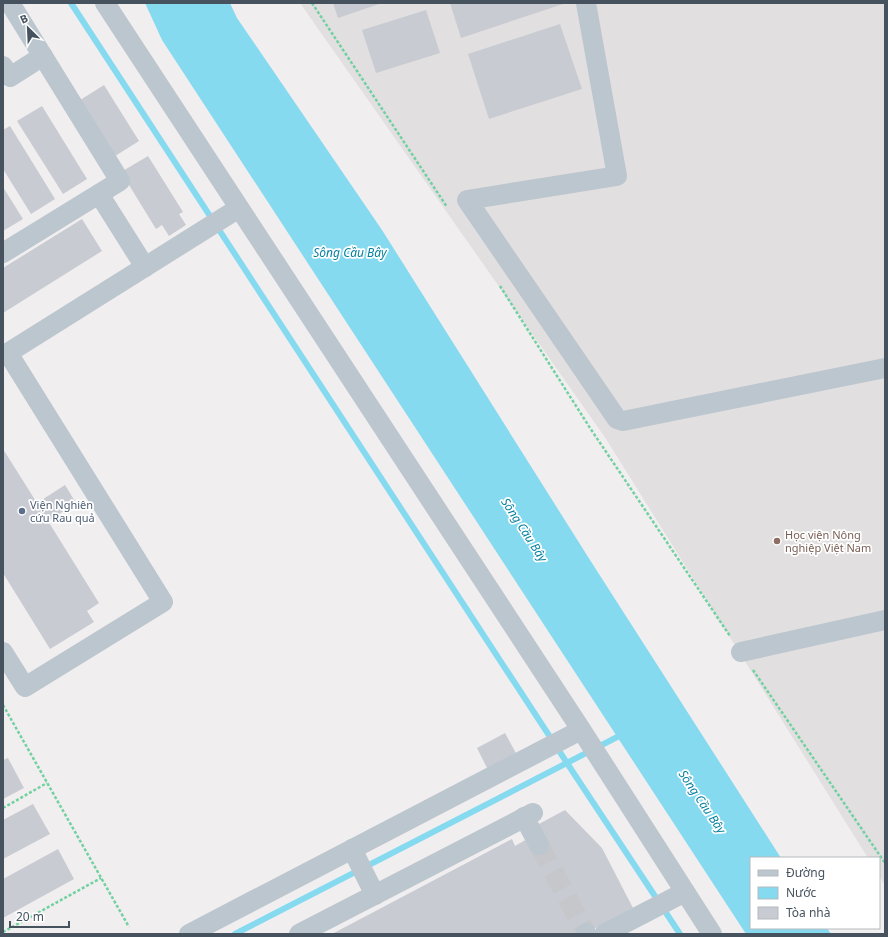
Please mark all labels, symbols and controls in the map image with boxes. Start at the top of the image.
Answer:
north arrow [8,8,48,48]
text: B [17,10,30,27]
water label: Sông Cầu Bây [313,244,388,261]
water label: Sông Cầu Bây [497,494,552,566]
place label: Viện Nghiên cứu Rau quả [30,497,95,525]
marker: Viện Nghiên cứu Rau quả [17,506,27,516]
place label: Học viện Nông nghiệp Việt Nam [785,527,871,555]
marker: Học viện Nông nghiệp Việt Nam [772,536,782,546]
water label: Sông Cầu Bây [675,767,731,838]
legend [750,857,880,929]
text: Đường [786,864,825,881]
text: Nước [786,884,817,901]
scale bar [10,903,69,929]
text: Tòa nhà [786,904,831,921]
text: 20 m [16,908,44,925]

